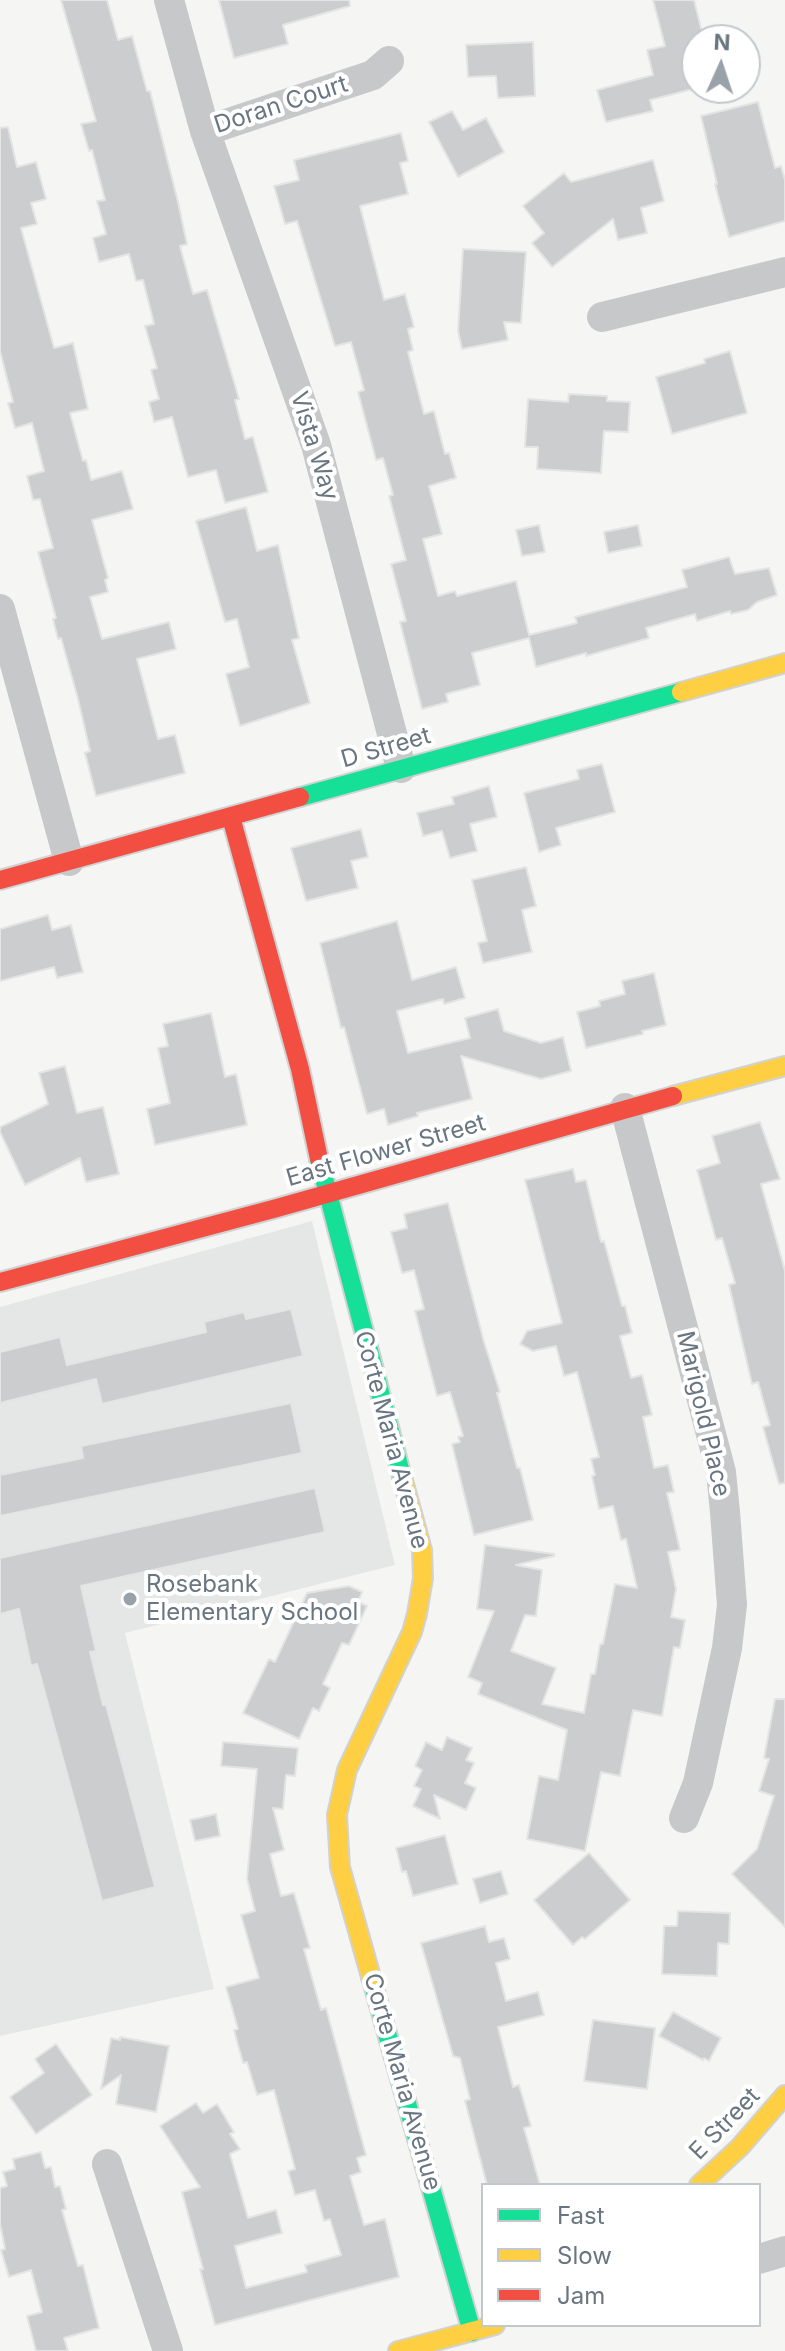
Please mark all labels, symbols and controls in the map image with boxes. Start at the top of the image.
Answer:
north arrow [681,24,761,104]
text: N [713,29,731,55]
street label: Doran Court [211,70,351,140]
street label: Vista Way [284,388,344,504]
street label: D Street [338,722,434,774]
street label: East Flower Street [283,1109,489,1193]
street label: Corte Maria Avenue [348,1328,434,1552]
street label: Marigold Place [670,1328,736,1500]
place label: Rosebank Elementary School [146,1571,358,1627]
marker: Rosebank Elementary School [121,1590,139,1608]
street label: Corte Maria Avenue [357,1970,447,2194]
street label: E Street [684,2082,766,2166]
legend [481,2183,761,2327]
text: Fast [557,2201,605,2230]
text: Slow [557,2241,612,2270]
text: Jam [557,2281,605,2310]

